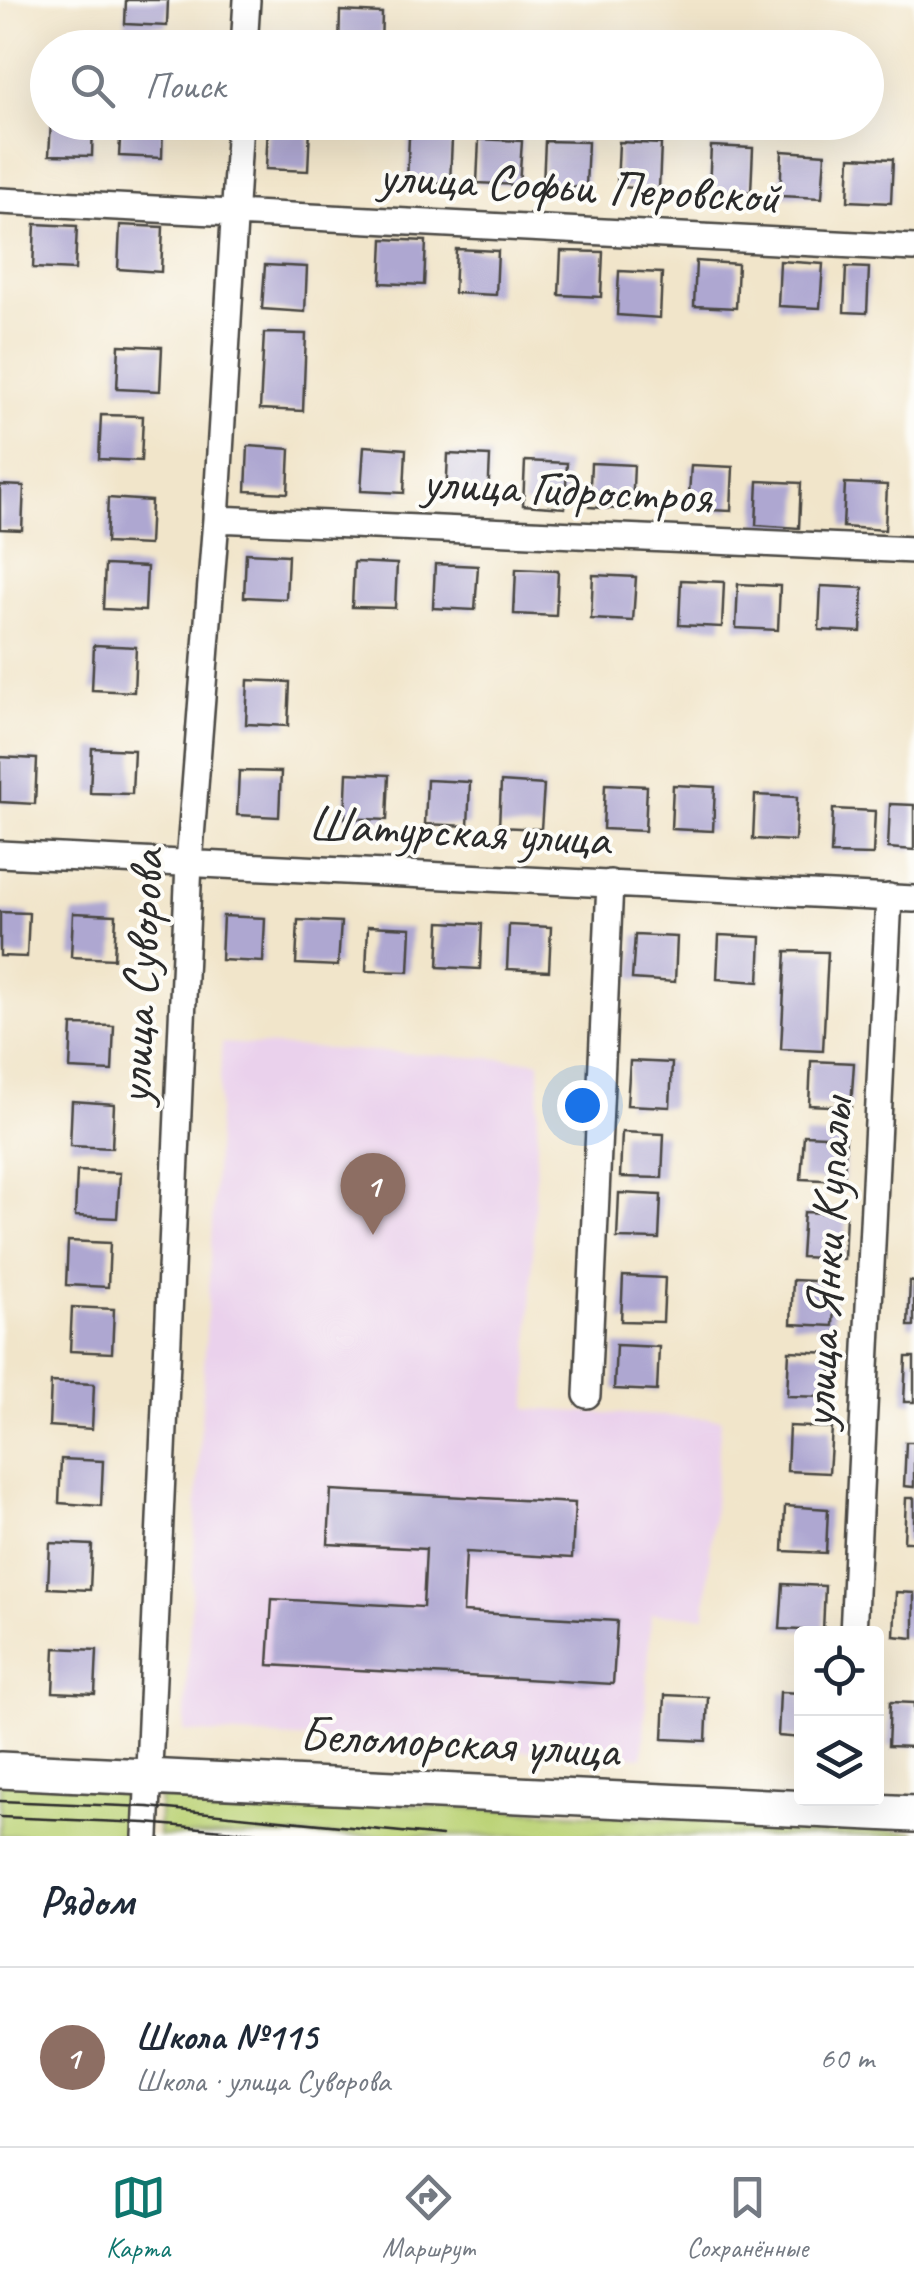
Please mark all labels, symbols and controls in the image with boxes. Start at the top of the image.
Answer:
search box [30,30,884,140]
icon: search [65,58,120,113]
text: Поиск [145,62,225,109]
street label: улица Софьи Перовской [374,144,784,228]
street label: улица Гидростроя [418,450,715,528]
street label: Шатурская улица [307,792,614,871]
street label: улица Суворова [102,845,178,1109]
your location [557,1080,608,1131]
street label: улица Янки Купалы [786,1092,866,1433]
pin: 1 [340,1152,406,1235]
map controls [794,1626,884,1806]
button: locate [794,1626,884,1716]
street label: Беломорская улица [298,1702,623,1782]
button: layers [794,1716,884,1806]
text: Рядом [40,1875,134,1928]
text: Школа №115 [135,2013,317,2060]
text: 1 [65,2037,80,2078]
text: 60 m [820,2037,874,2078]
text: Школа · улица Суворова [135,2060,390,2101]
tab: Карта [106,2170,170,2265]
tab: Маршрут [382,2170,474,2265]
tab: Сохранённые [686,2170,808,2265]

